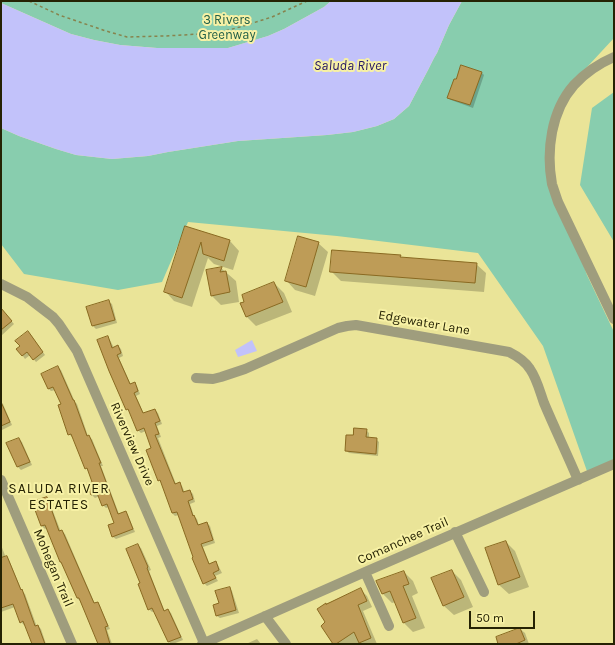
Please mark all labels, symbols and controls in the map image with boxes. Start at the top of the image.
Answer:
park label: 3 Rivers Greenway [199,12,255,43]
water label: Saluda River [314,58,386,74]
street label: Edgewater Lane [377,307,471,339]
street label: Riverview Drive [107,400,157,488]
district label: SALUDA RIVER ESTATES [8,481,110,514]
street label: Comanchee Trail [355,514,451,568]
street label: Mohegan Trail [30,527,76,609]
scale bar [471,603,537,629]
text: 50 m [476,611,504,625]

